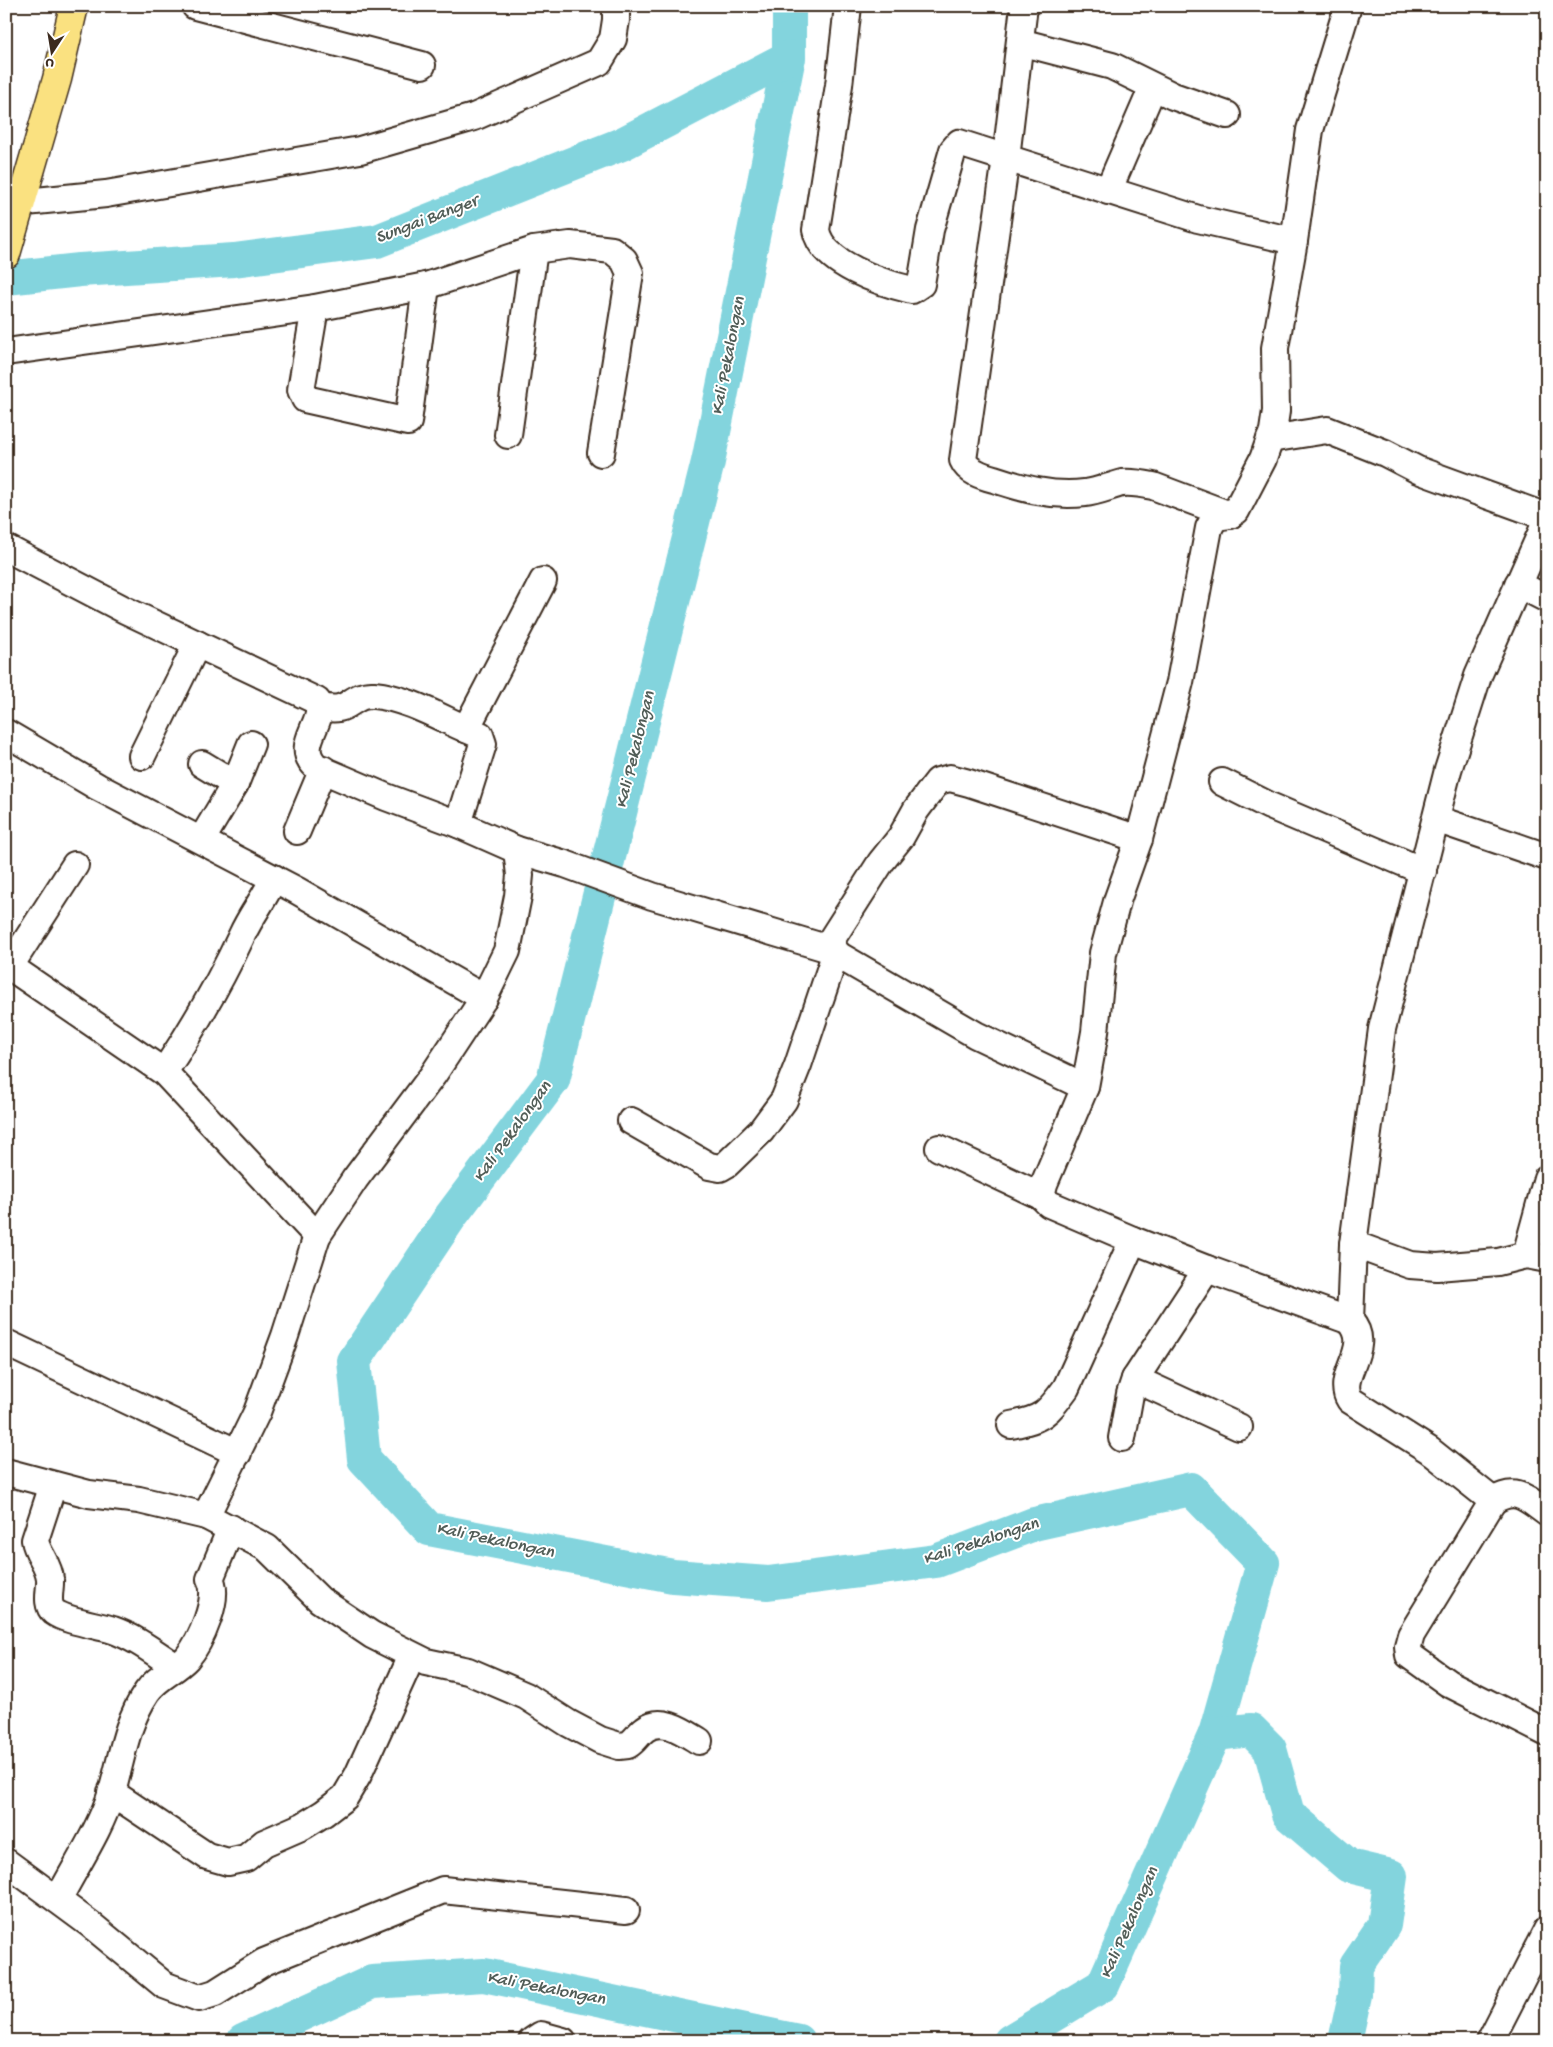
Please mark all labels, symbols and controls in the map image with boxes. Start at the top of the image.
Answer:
north arrow [28,28,78,78]
text: U [44,53,56,71]
water label: Sungai Banger [373,190,484,249]
water label: Kali Pekalongan [707,295,751,417]
water label: Kali Pekalongan [611,689,661,811]
water label: Kali Pekalongan [469,1077,557,1187]
water label: Kali Pekalongan [921,1513,1042,1571]
water label: Kali Pekalongan [434,1518,556,1564]
water label: Kali Pekalongan [1096,1864,1164,1982]
water label: Kali Pekalongan [485,1967,607,2011]

